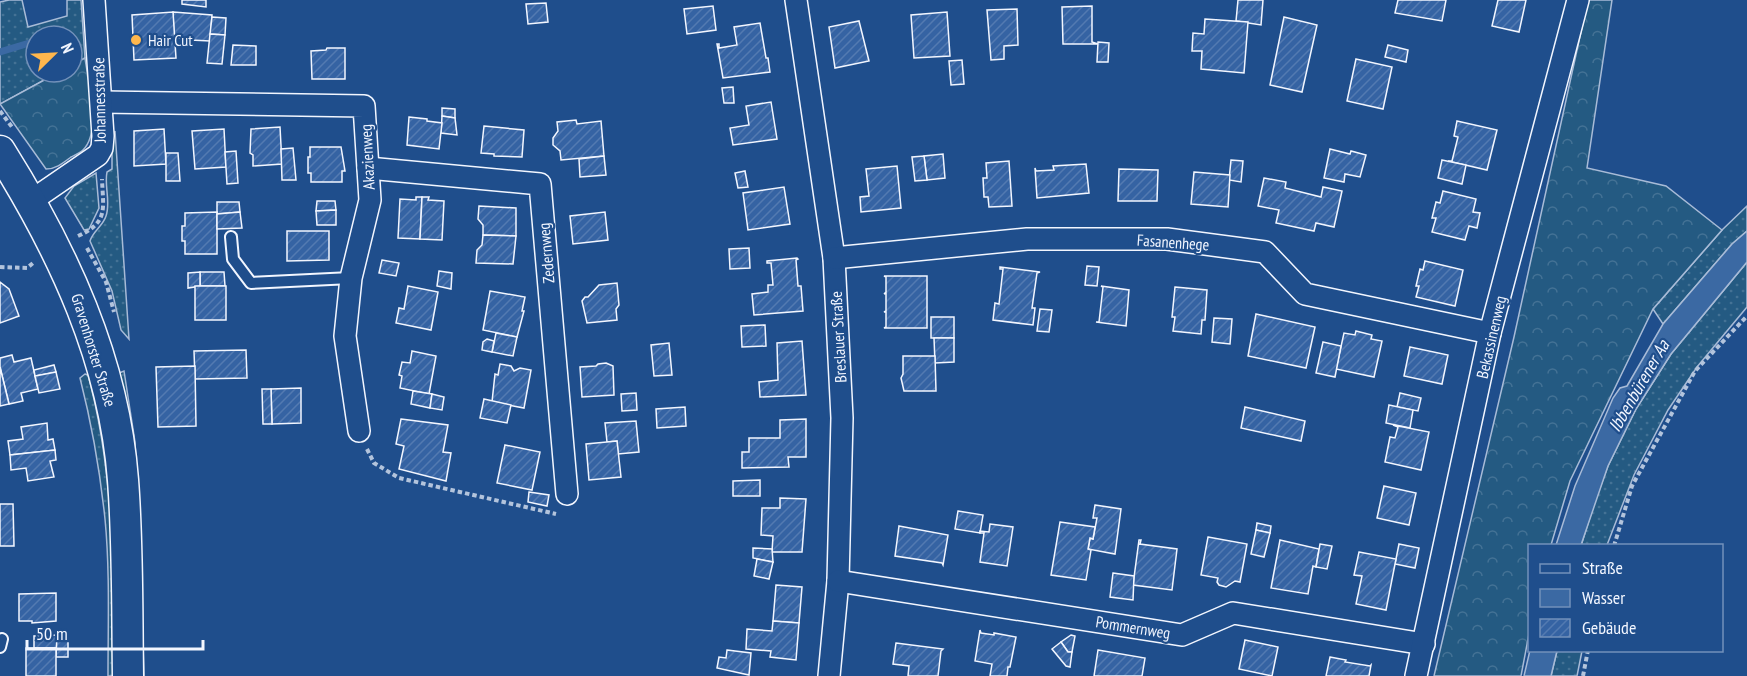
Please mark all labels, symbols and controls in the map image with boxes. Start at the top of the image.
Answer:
north arrow [24,24,84,84]
place label: Hair Cut [148,30,193,50]
marker: Hair Cut [129,33,143,47]
text: N [57,40,79,56]
street label: Johannesstraße [88,57,110,144]
street label: Akazienweg [355,124,379,190]
street label: Zedernweg [533,222,559,284]
street label: Fasanenhege [1136,229,1210,255]
street label: Gravenhorster Straße [67,291,121,409]
street label: Breslauer Straße [826,291,850,383]
street label: Bekassinenweg [1472,294,1510,380]
water label: Ibbenbürener Aa [1603,335,1675,436]
legend [1528,544,1723,652]
text: Straße [1582,556,1623,579]
text: Wasser [1582,586,1625,609]
street label: Pommernweg [1094,611,1172,643]
scale bar [27,613,202,651]
text: Gebäude [1582,616,1636,639]
text: 50 m [36,622,68,645]

